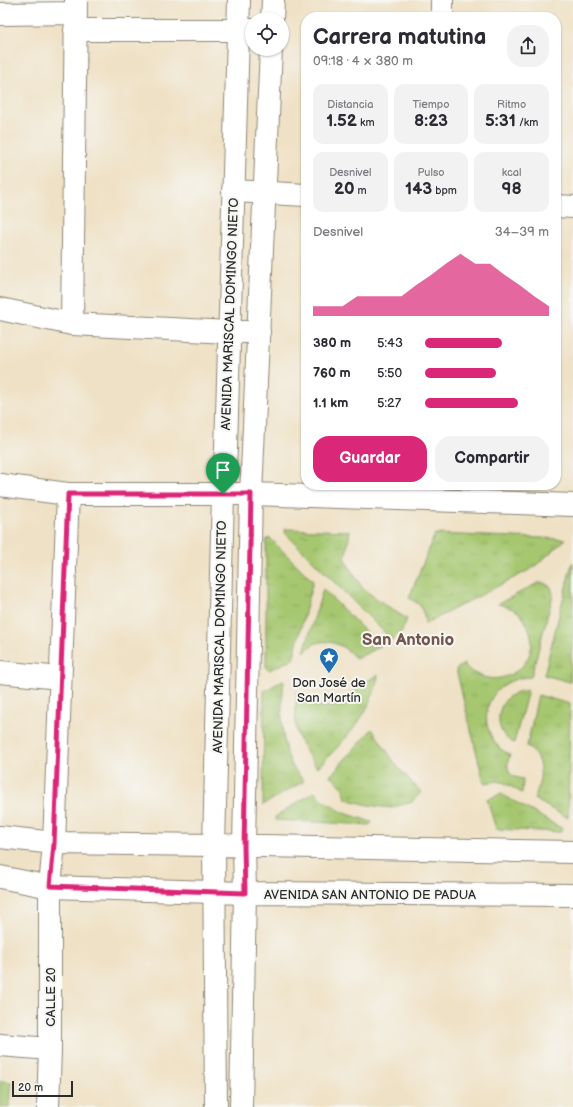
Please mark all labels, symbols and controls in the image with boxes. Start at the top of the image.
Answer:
map controls [245,12,289,56]
button: locate [245,12,289,56]
text: Carrera matutina [313,24,486,51]
button: share [507,25,549,67]
text: 09:18 · 4 × 380 m [313,53,413,69]
text: Distancia [327,98,373,111]
text: Tiempo [412,98,450,111]
text: Ritmo [497,98,526,111]
text: 1.52 [326,111,357,131]
text: 8:23 [414,111,448,131]
text: 5:31 [485,111,516,131]
text: km [357,116,375,129]
text: /km [516,116,538,129]
text: Desnivel [329,166,372,179]
text: Pulso [417,166,445,179]
text: kcal [502,166,522,179]
text: 20 [334,179,355,199]
text: 143 [405,179,432,199]
text: 98 [502,179,522,199]
text: m [355,184,367,197]
text: bpm [432,184,457,197]
street label: AVENIDA MARISCAL DOMINGO NIETO [218,197,242,431]
text: Desnivel [313,224,363,240]
text: 34–39 m [495,224,549,240]
text: 380 m [313,335,351,351]
text: 5:43 [377,335,403,351]
text: 760 m [313,365,351,381]
text: 5:50 [377,365,402,381]
text: 1.1 km [313,395,348,411]
text: 5:27 [377,395,401,411]
button: Guardar [313,436,427,482]
button: Compartir [435,436,549,482]
pin [206,453,240,494]
icon: arrive [212,459,234,481]
street label: AVENIDA MARISCAL DOMINGO NIETO [210,520,230,754]
district label: San Antonio [362,630,454,650]
place icon: Don José de San Martín [318,646,340,674]
place label: Don José de San Martín [292,675,366,706]
street label: AVENIDA SAN ANTONIO DE PADUA [264,887,476,903]
street label: CALLE 20 [43,967,59,1027]
scale bar [12,1079,73,1098]
text: 20 m [18,1081,43,1094]

